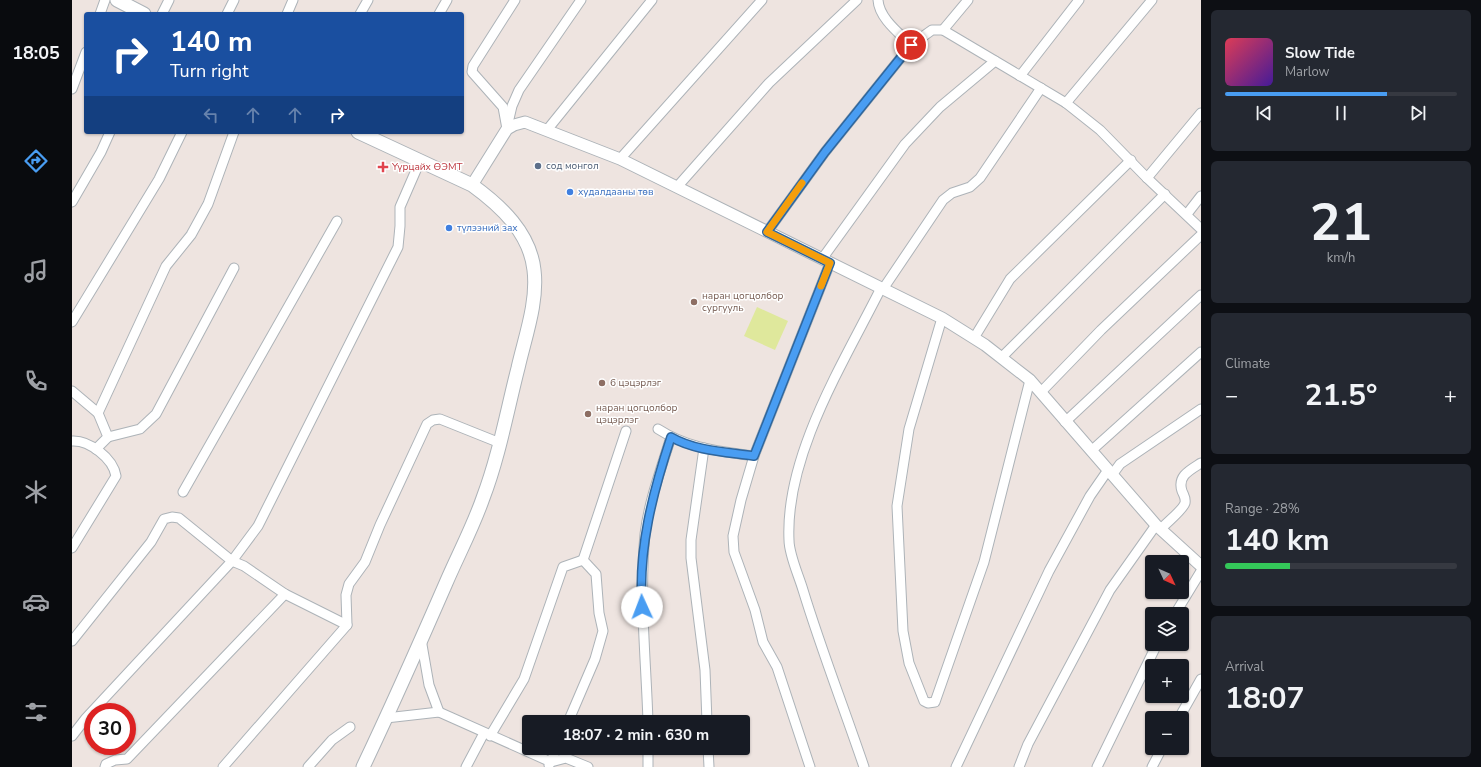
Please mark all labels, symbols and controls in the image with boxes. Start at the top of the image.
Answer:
text: 140 m [170,23,253,61]
icon: right [104,28,156,80]
pin [894,28,928,62]
icon: arrive [900,34,922,56]
text: 18:05 [12,41,60,65]
text: Slow Tide [1285,43,1355,63]
text: Turn right [170,59,249,83]
text: Marlow [1285,63,1330,81]
icon: previous [1253,102,1275,124]
icon: pause [1330,102,1352,124]
icon: next [1407,102,1429,124]
icon: left [200,104,222,126]
icon: ahead [242,104,264,126]
icon: ahead [284,104,306,126]
icon: right [326,104,348,126]
icon: directions [22,147,50,175]
place label: сод монгол [546,159,599,173]
place label: Үүрцайх ӨЭМТ [391,160,463,174]
marker: Үүрцайх ӨЭМТ [377,161,389,173]
marker: сод монгол [533,161,543,171]
place label: худалдааны төв [578,185,654,199]
marker: худалдааны төв [565,187,575,197]
text: 21 [1310,187,1372,258]
place label: түлээний зах [457,221,518,235]
marker: түлээний зах [444,223,454,233]
text: km/h [1327,249,1355,267]
icon: music [22,257,50,285]
place label: наран цогцолбор сургууль [702,289,784,315]
marker: наран цогцолбор сургууль [689,297,699,307]
text: Climate [1225,355,1270,373]
icon: phone [22,367,50,395]
text: 21.5° [1305,375,1377,416]
place label: 6 цэцэрлэг [610,376,662,390]
marker: 6 цэцэрлэг [597,378,607,388]
text: − [1225,381,1238,411]
text: + [1444,381,1457,411]
place label: наран цогцолбор цэцэрлэг [596,401,678,427]
marker: наран цогцолбор цэцэрлэг [583,409,593,419]
icon: climate [22,478,50,506]
text: Range · 28% [1225,500,1300,518]
text: 140 km [1225,520,1330,561]
north arrow [1145,555,1189,599]
map controls [1145,555,1189,755]
position arrow [621,586,663,628]
icon: car [22,588,50,616]
button: layers [1145,607,1189,651]
text: Arrival [1225,658,1264,676]
button: + [1145,659,1189,703]
text: 18:07 [1225,678,1304,719]
icon: filters [22,698,50,726]
speed limit sign: 30 [84,703,136,755]
button: − [1145,711,1189,755]
text: 18:07 · 2 min · 630 m [563,725,709,745]

